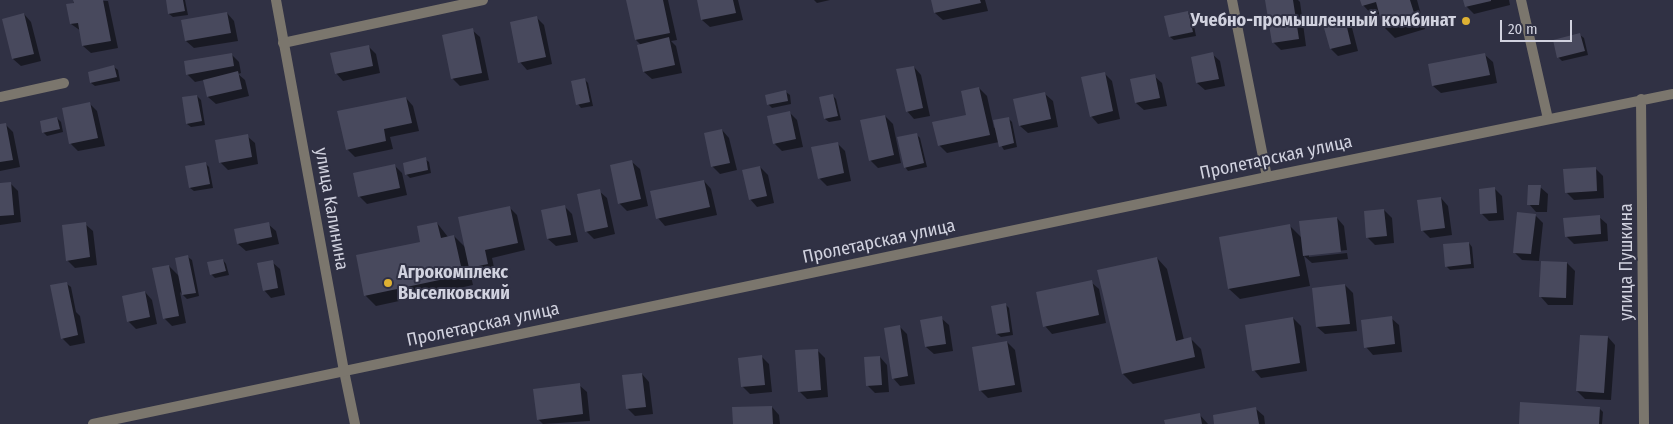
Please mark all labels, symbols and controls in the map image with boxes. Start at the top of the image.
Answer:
place label: Учебно-промышленный комбинат [1191,10,1456,32]
scale bar [1503,10,1576,42]
marker: Учебно-промышленный комбинат [1460,15,1472,27]
text: 20 m [1508,20,1538,38]
street label: Пролетарская улица [1198,131,1354,185]
street label: улица Калинина [310,146,352,272]
street label: улица Пушкина [1616,203,1638,321]
street label: Пролетарская улица [801,215,957,269]
place label: Агрокомплекс Выселковский [398,262,510,304]
marker: Агрокомплекс Выселковский [382,277,394,289]
street label: Пролетарская улица [405,298,561,352]

